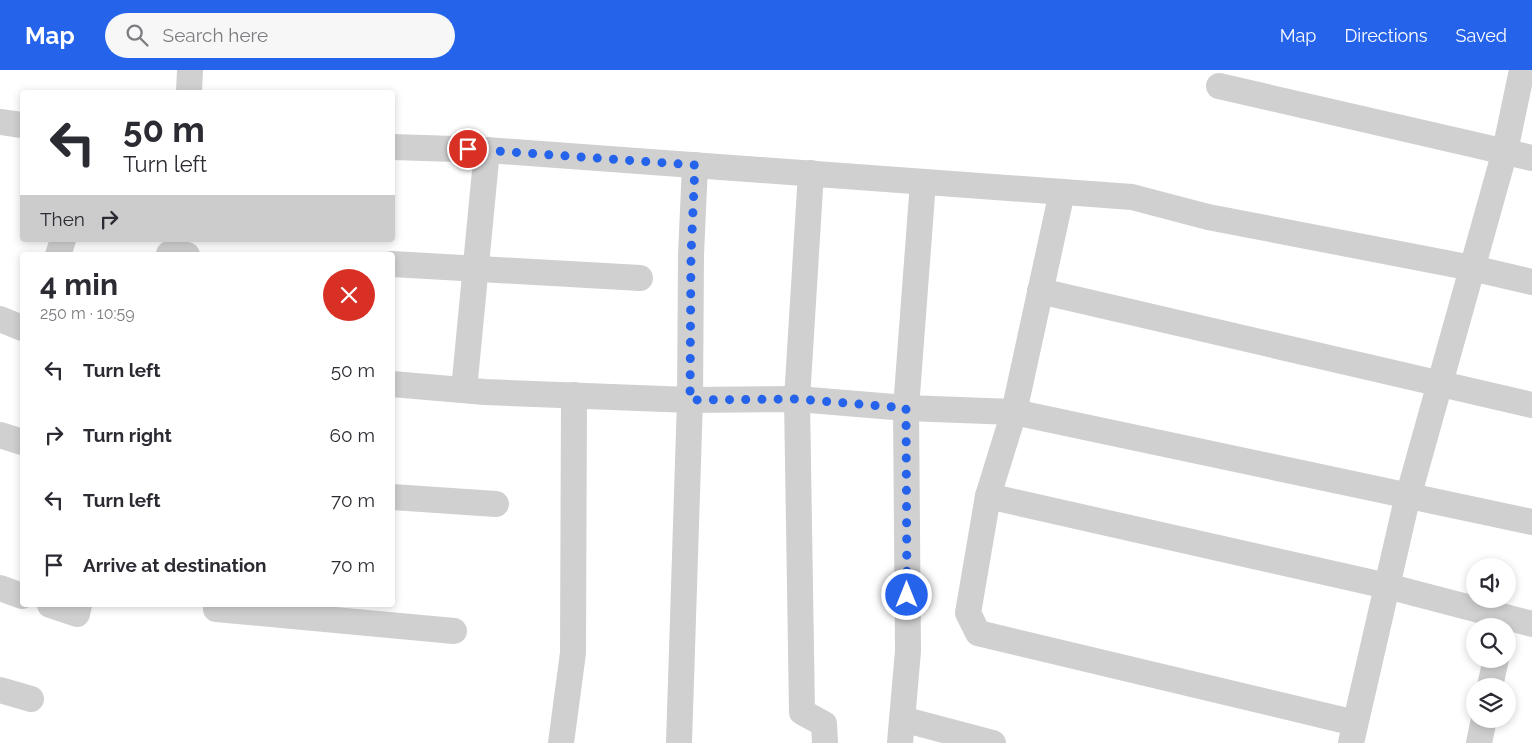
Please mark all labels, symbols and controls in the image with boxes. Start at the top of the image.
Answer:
search box [105,13,455,58]
text: Map [25,21,75,50]
icon: search [123,21,151,49]
text: Search here [163,24,268,46]
text: Map [1280,25,1316,46]
text: Directions [1344,25,1428,46]
text: Saved [1456,25,1507,46]
text: 50 m [123,109,205,150]
icon: left [40,110,105,175]
pin [447,128,489,170]
icon: arrive [454,135,482,163]
text: Turn left [123,151,207,177]
icon: right [95,205,123,233]
text: Then [40,208,85,230]
text: 4 min [40,267,118,302]
button: close [323,269,375,321]
text: 250 m · 10:59 [40,304,135,323]
icon: left [40,356,68,384]
text: Turn left [83,359,160,381]
text: 50 m [331,359,375,381]
icon: right [40,421,68,449]
text: Turn right [83,424,172,446]
text: 60 m [330,424,375,446]
icon: left [40,486,68,514]
text: Turn left [83,489,160,511]
text: 70 m [331,489,375,511]
icon: arrive [40,551,68,579]
text: Arrive at destination [83,554,267,576]
text: 70 m [331,554,375,576]
map controls [1466,558,1516,728]
button: sound [1466,558,1516,608]
position arrow [880,568,932,620]
button: search [1466,618,1516,668]
button: layers [1466,678,1516,728]

